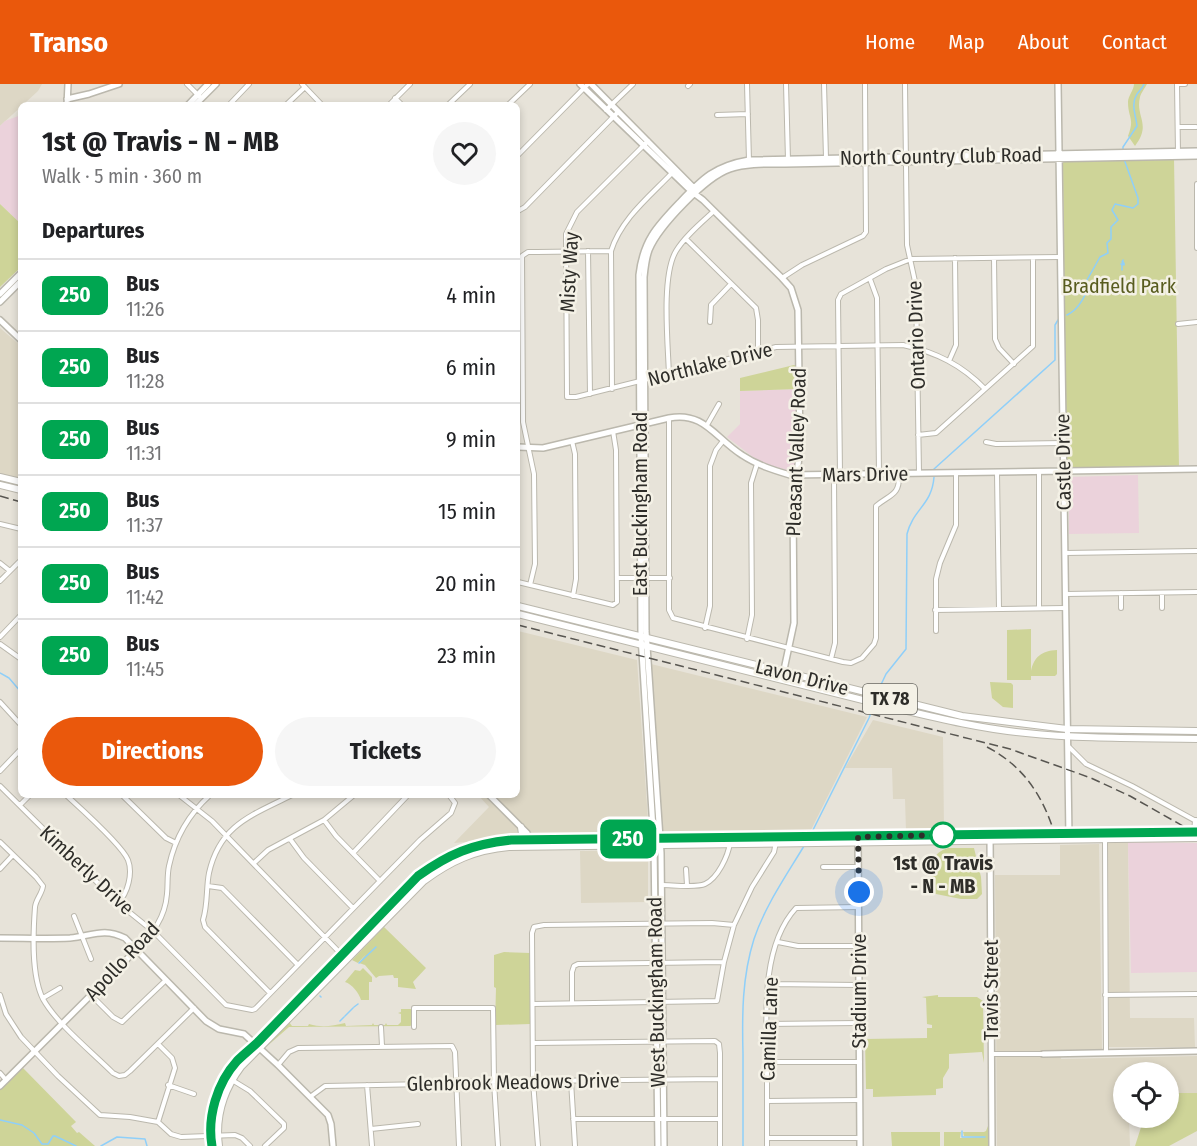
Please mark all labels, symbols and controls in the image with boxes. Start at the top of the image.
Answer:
text: Transo [30,26,108,59]
text: Home [865,29,915,55]
text: Map [948,29,985,55]
text: About [1018,29,1069,55]
text: Contact [1102,29,1167,55]
button: heart [433,122,496,185]
text: 1st @ Travis - N - MB [42,125,279,158]
street label: North Country Club Road [840,142,1042,170]
text: Walk · 5 min · 360 m [42,164,202,188]
text: Departures [42,217,144,244]
street label: Misty Way [555,231,583,313]
text: Bus [126,270,159,297]
park label: Bradfield Park [1062,274,1177,298]
street label: Ontario Drive [902,280,930,390]
text: 250 [59,282,91,308]
text: 4 min [446,282,496,309]
text: 11:26 [126,297,164,321]
street label: Northlake Drive [645,337,775,391]
text: Bus [126,342,159,369]
text: 250 [59,354,91,380]
text: 6 min [446,354,496,381]
street label: Pleasant Valley Road [781,367,811,537]
text: 11:28 [126,369,164,393]
street label: East Buckingham Road [628,412,652,596]
street label: Castle Drive [1050,413,1076,511]
text: Bus [126,414,159,441]
text: 250 [59,426,91,452]
text: 9 min [446,426,496,453]
text: 11:31 [126,441,162,465]
street label: Mars Drive [822,461,908,487]
text: Bus [126,486,159,513]
text: 250 [59,498,91,524]
text: 15 min [438,498,496,525]
text: 11:37 [126,513,163,537]
text: Bus [126,558,159,585]
text: 250 [59,570,91,596]
text: 20 min [436,570,496,597]
text: 11:42 [126,585,164,609]
text: Bus [126,630,159,657]
text: 250 [59,642,91,668]
text: 23 min [437,642,496,669]
street label: Lavon Drive [753,654,851,700]
text: 11:45 [126,657,164,681]
road number: TX 78 [863,684,917,714]
button: Directions [42,717,263,786]
button: Tickets [275,717,496,786]
street label: Kimberly Drive [35,820,139,920]
line badge: 250 [594,820,662,858]
marker: 1st @ Travis - N - MB [930,822,956,848]
text: 250 [612,826,644,852]
place label: 1st @ Travis - N - MB [893,851,993,898]
your location [844,877,874,907]
street label: West Buckingham Road [642,897,670,1087]
street label: Apollo Road [80,917,164,1005]
street label: Stadium Drive [847,934,871,1048]
street label: Travis Street [979,939,1003,1040]
street label: Camilla Lane [755,977,783,1081]
map controls [1113,1062,1179,1128]
button: locate [1113,1062,1179,1128]
street label: Glenbrook Meadows Drive [406,1068,620,1096]

